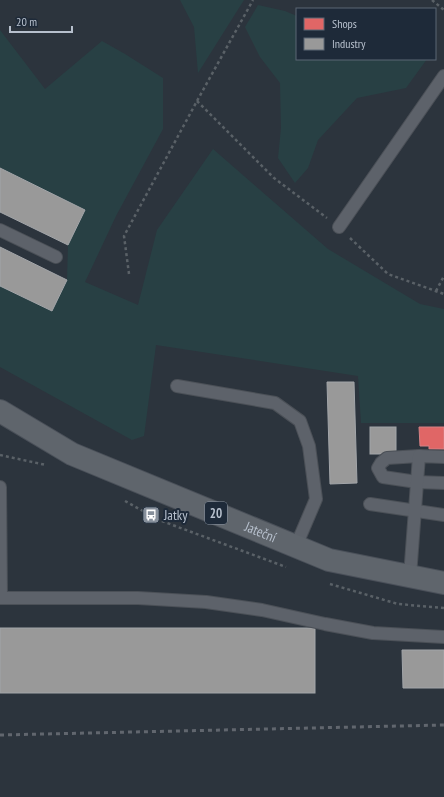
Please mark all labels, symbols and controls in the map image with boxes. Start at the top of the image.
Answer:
scale bar [10,8,72,34]
legend [296,8,436,60]
text: 20 m [16,14,37,29]
text: Shops [332,16,357,31]
text: Industry [332,36,366,51]
road number: 20 [205,502,227,524]
bus stop icon: Jatky [141,505,161,525]
place label: Jatky [163,506,188,524]
street label: Jateční [241,517,279,546]

